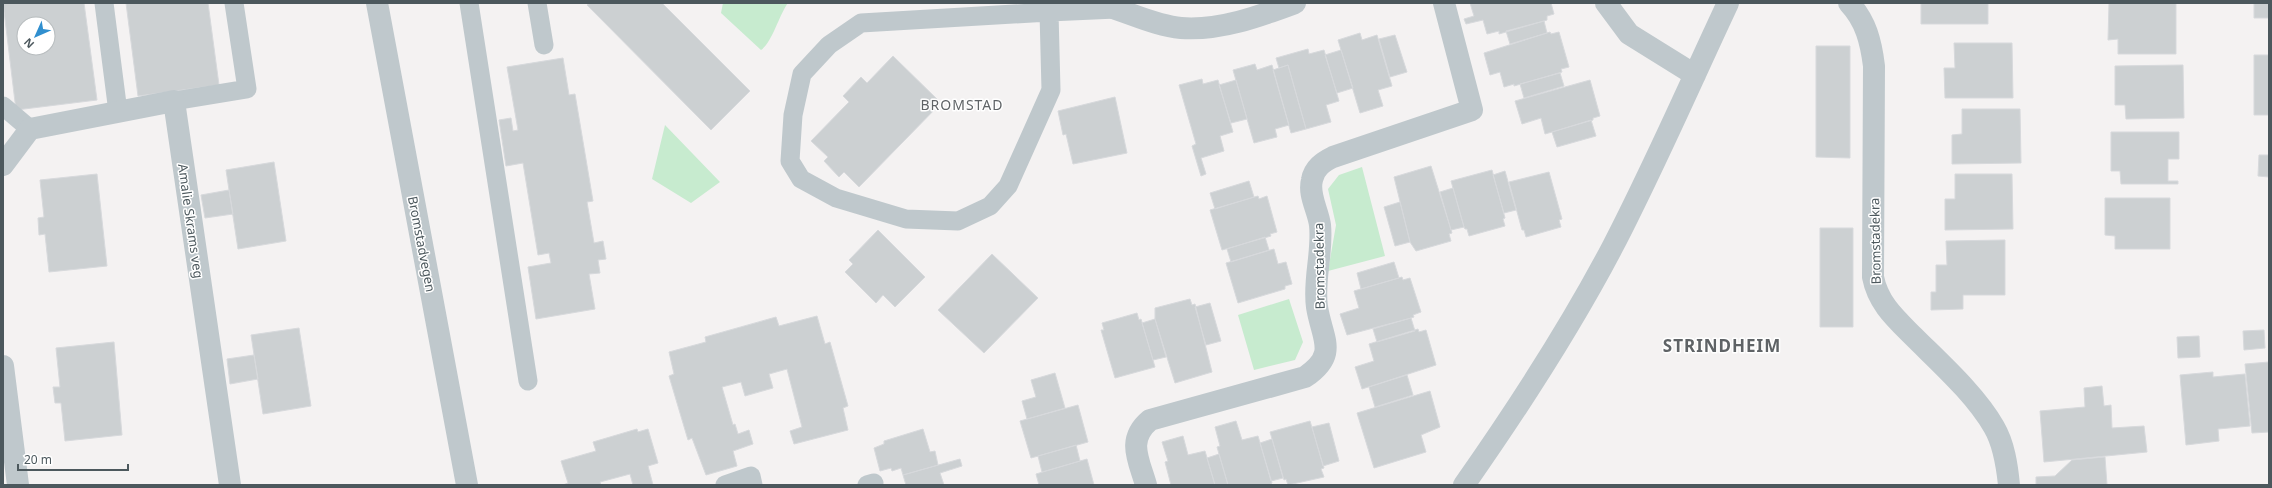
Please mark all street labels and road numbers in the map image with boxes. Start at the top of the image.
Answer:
street label: Amalie Skrams veg [174,163,208,279]
street label: Bromstadvegen [404,195,440,293]
street label: Bromstadekra [1865,198,1885,284]
street label: Bromstadekra [1309,223,1329,309]

